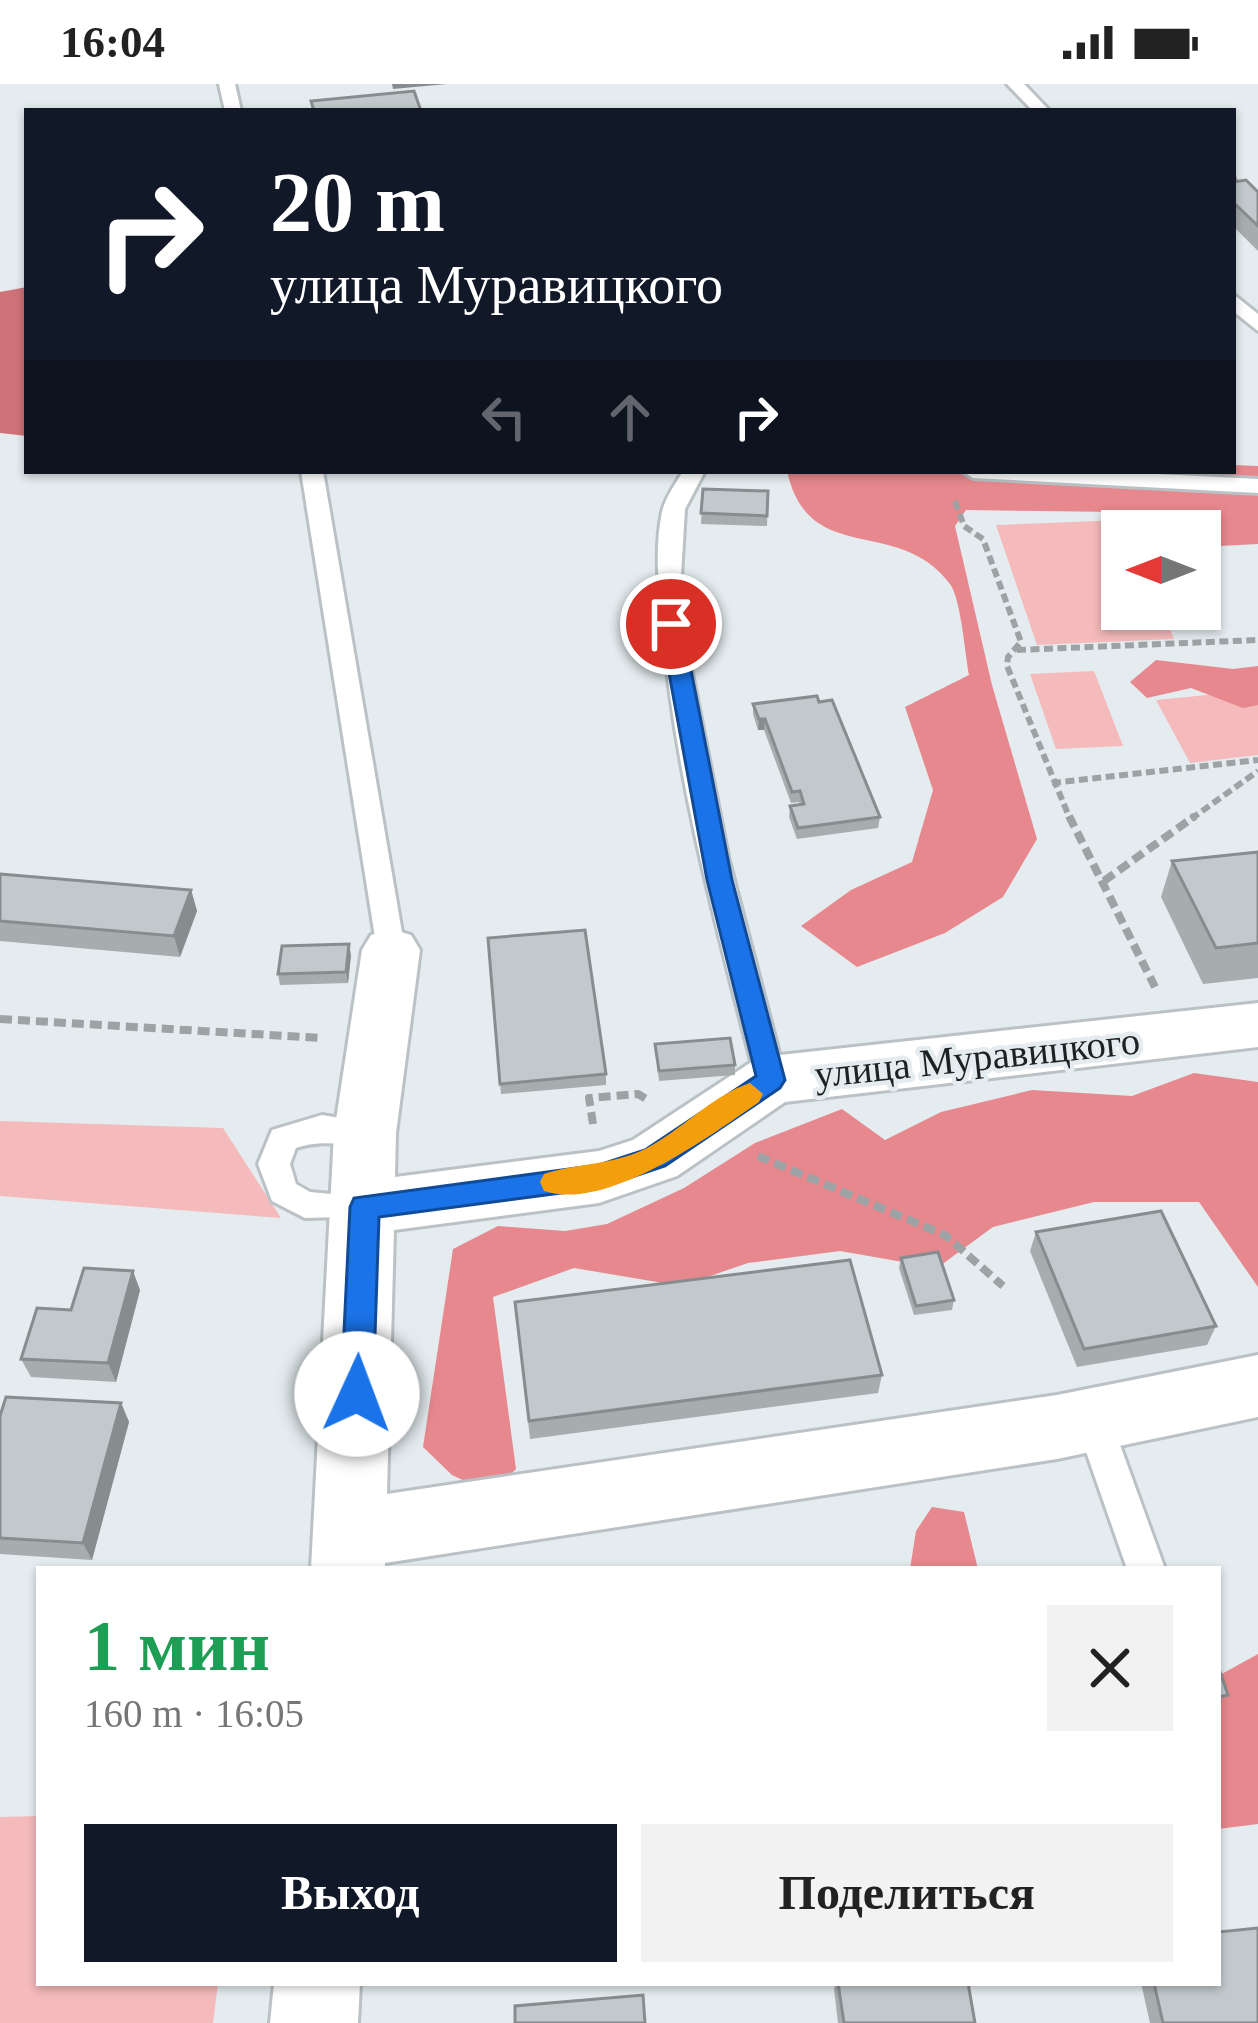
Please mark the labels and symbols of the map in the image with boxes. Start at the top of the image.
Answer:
north arrow [1101,510,1221,630]
pin [620,573,722,675]
street label: улица Муравицкого [812,1019,1142,1096]
position arrow [294,1331,420,1457]

